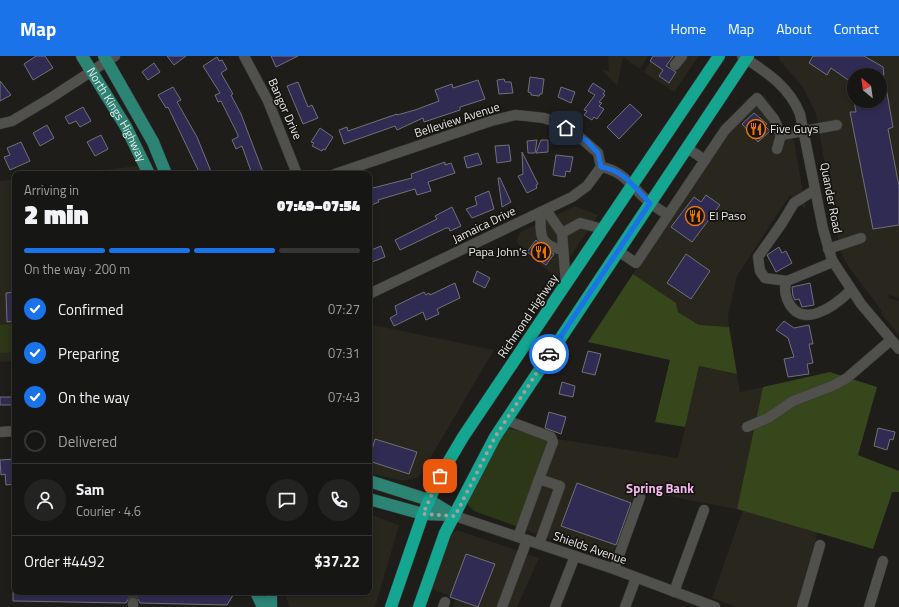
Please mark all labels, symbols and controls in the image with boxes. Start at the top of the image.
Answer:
text: Map [20,14,56,43]
text: Home [671,18,706,39]
text: Map [728,18,754,39]
text: About [776,18,812,39]
text: Contact [834,18,879,39]
street label: North Kings Highway [82,63,152,165]
north arrow [847,68,887,108]
map controls [847,68,887,108]
street label: Bangor Drive [263,75,307,143]
street label: Belleview Avenue [412,97,502,142]
pin [549,111,583,145]
icon: home [555,117,577,139]
restaurant icon: Five Guys [745,118,767,140]
place label: Five Guys [770,119,819,138]
street label: Quander Road [815,161,848,235]
text: Arriving in [24,180,79,200]
text: 07:49–07:54 [277,194,360,217]
text: 2 min [24,195,89,234]
street label: Jamaica Drive [449,201,519,248]
restaurant icon: El Paso [684,205,706,227]
place label: El Paso [709,206,746,225]
restaurant icon: Papa John's [530,241,552,263]
place label: Papa John's [468,242,527,261]
text: On the way · 200 m [24,259,130,279]
street label: Richmond Highway [492,270,563,361]
icon: check [24,298,46,320]
text: Confirmed [58,298,123,321]
text: 07:27 [328,299,360,319]
courier [529,334,569,374]
icon: check [24,342,46,364]
text: Preparing [58,342,119,365]
text: 07:31 [328,343,360,363]
icon: car [538,343,560,365]
icon: check [24,386,46,408]
text: On the way [58,386,130,409]
text: 07:43 [328,387,360,407]
text: Delivered [58,430,117,453]
pin [423,459,457,493]
icon: bag [429,465,451,487]
text: Sam [76,478,104,501]
district label: Spring Bank [626,478,694,498]
button: person [24,479,66,521]
button: chat [266,479,308,521]
button: phone [318,479,360,521]
text: Courier · 4.6 [76,501,141,521]
street label: Shields Avenue [551,526,629,569]
text: Order #4492 [24,550,105,573]
text: $37.22 [314,550,360,573]

